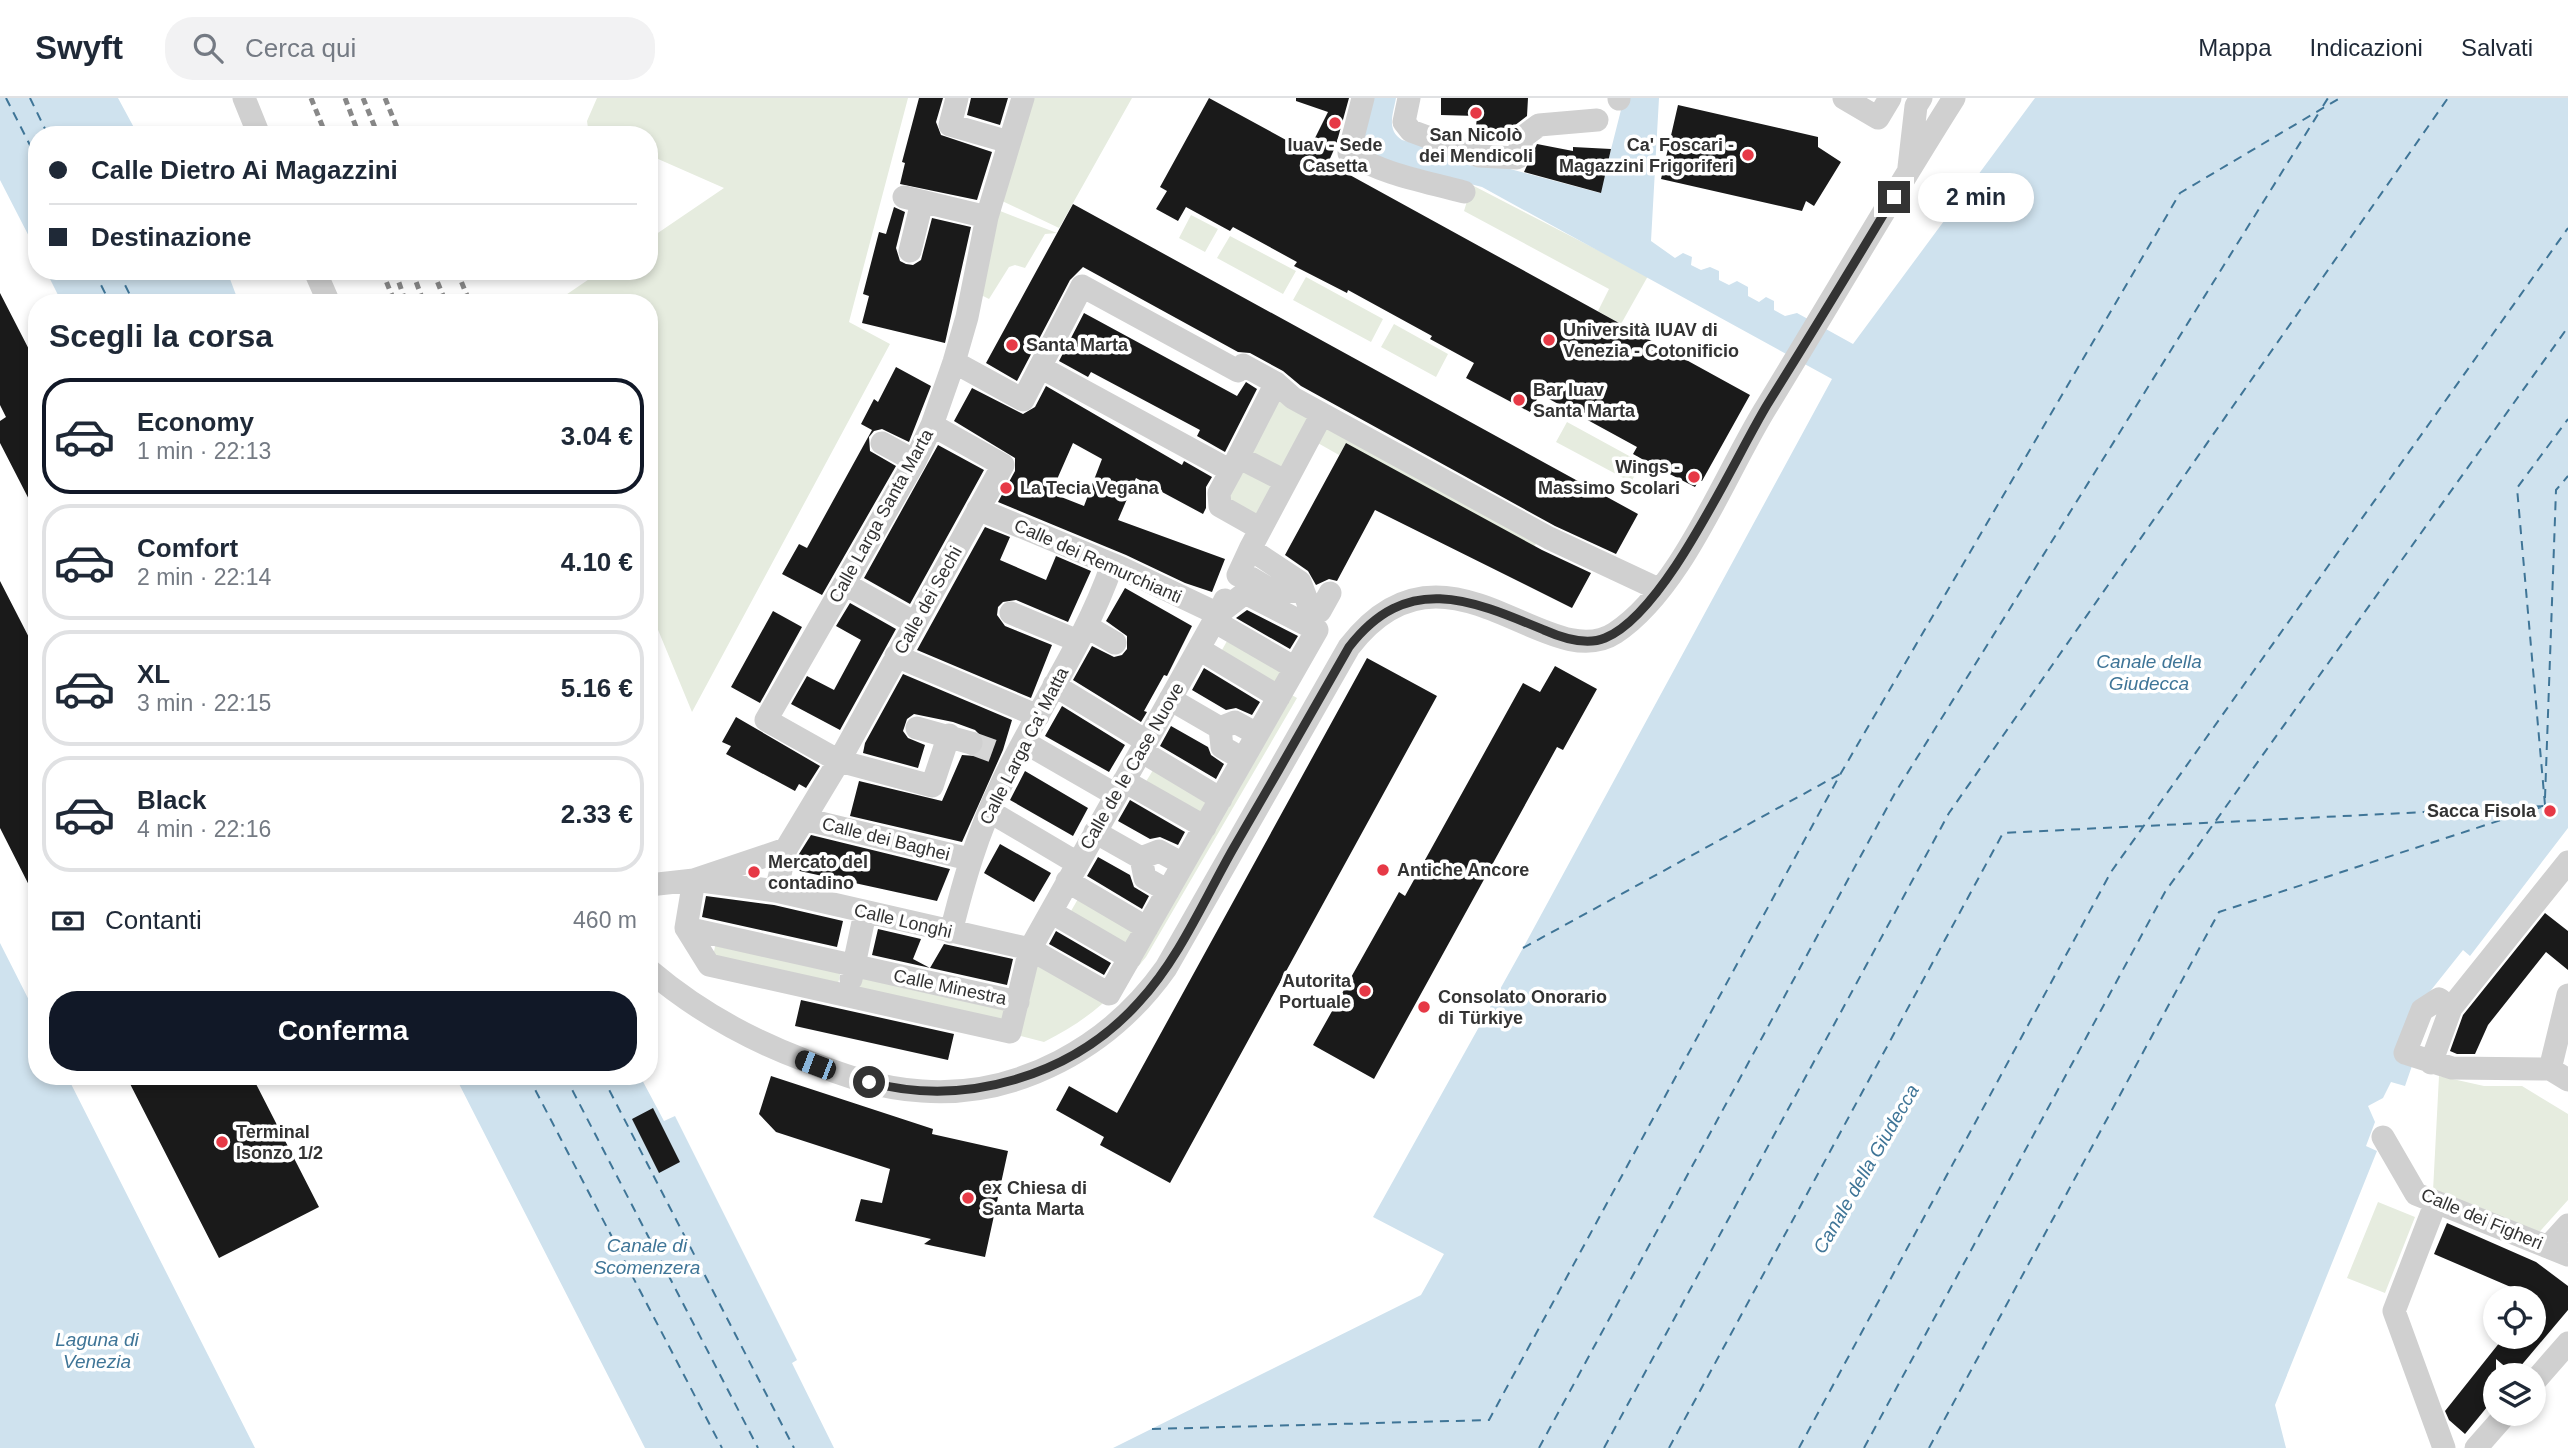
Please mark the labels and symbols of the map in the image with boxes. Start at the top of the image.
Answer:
marker: San Nicolò dei Mendicoli [1468,105,1484,121]
marker: Iuav - Sede Casetta [1327,115,1343,131]
place label: San Nicolò dei Mendicoli [1419,125,1533,166]
place label: Iuav - Sede Casetta [1287,135,1383,176]
place label: Ca' Foscari - Magazzini Frigoriferi [1559,135,1734,176]
marker: Ca' Foscari - Magazzini Frigoriferi [1740,147,1756,163]
callout: 2 min [1918,172,2034,222]
route end [1878,181,1910,213]
place label: Università IUAV di Venezia - Cotonificio [1563,320,1739,361]
marker: Università IUAV di Venezia - Cotonificio [1541,332,1557,348]
place label: Santa Marta [1026,335,1129,355]
marker: Santa Marta [1004,337,1020,353]
place label: Bar Iuav Santa Marta [1533,380,1636,421]
marker: Bar Iuav Santa Marta [1511,392,1527,408]
street label: Calle Larga Santa Marta [825,425,938,606]
place label: Wings - Massimo Scolari [1538,457,1680,498]
marker: Wings - Massimo Scolari [1686,469,1702,485]
place label: La Tecia Vegana [1020,478,1160,498]
marker: La Tecia Vegana [998,480,1014,496]
street label: Calle dei Remurchianti [1011,515,1185,607]
street label: Calle dei Sechi [890,543,966,657]
water label: Canale della Giudecca [2096,651,2202,694]
street label: Calle Larga Ca' Matta [976,663,1073,828]
street label: Calle de le Case Nuove [1076,679,1188,853]
place label: Sacca Fisola [2427,801,2537,821]
marker: Sacca Fisola [2542,803,2558,819]
street label: Calle dei Baghei [820,813,952,865]
place label: Mercato del contadino [768,852,868,893]
place label: Antiche Ancore [1397,860,1529,880]
marker: Antiche Ancore [1375,862,1391,878]
marker: Mercato del contadino [746,864,762,880]
street label: Calle Longhi [852,900,954,942]
street label: Calle Minestra [892,965,1009,1009]
place label: Autorita Portuale [1279,971,1352,1012]
marker: Autorita Portuale [1357,983,1373,999]
place label: Consolato Onorario di Türkiye [1438,987,1607,1028]
marker: Consolato Onorario di Türkiye [1416,999,1432,1015]
car [792,1048,839,1082]
route start [853,1066,885,1098]
water label: Canale della Giudecca [1809,1081,1923,1257]
place label: Terminal Isonzo 1/2 [236,1122,323,1163]
marker: Terminal Isonzo 1/2 [214,1134,230,1150]
place label: ex Chiesa di Santa Marta [982,1178,1087,1219]
street label: Calle dei Figheri [2418,1184,2546,1254]
marker: ex Chiesa di Santa Marta [960,1190,976,1206]
water label: Canale di Scomenzera [594,1235,700,1278]
water label: Laguna di Venezia [55,1329,140,1372]

